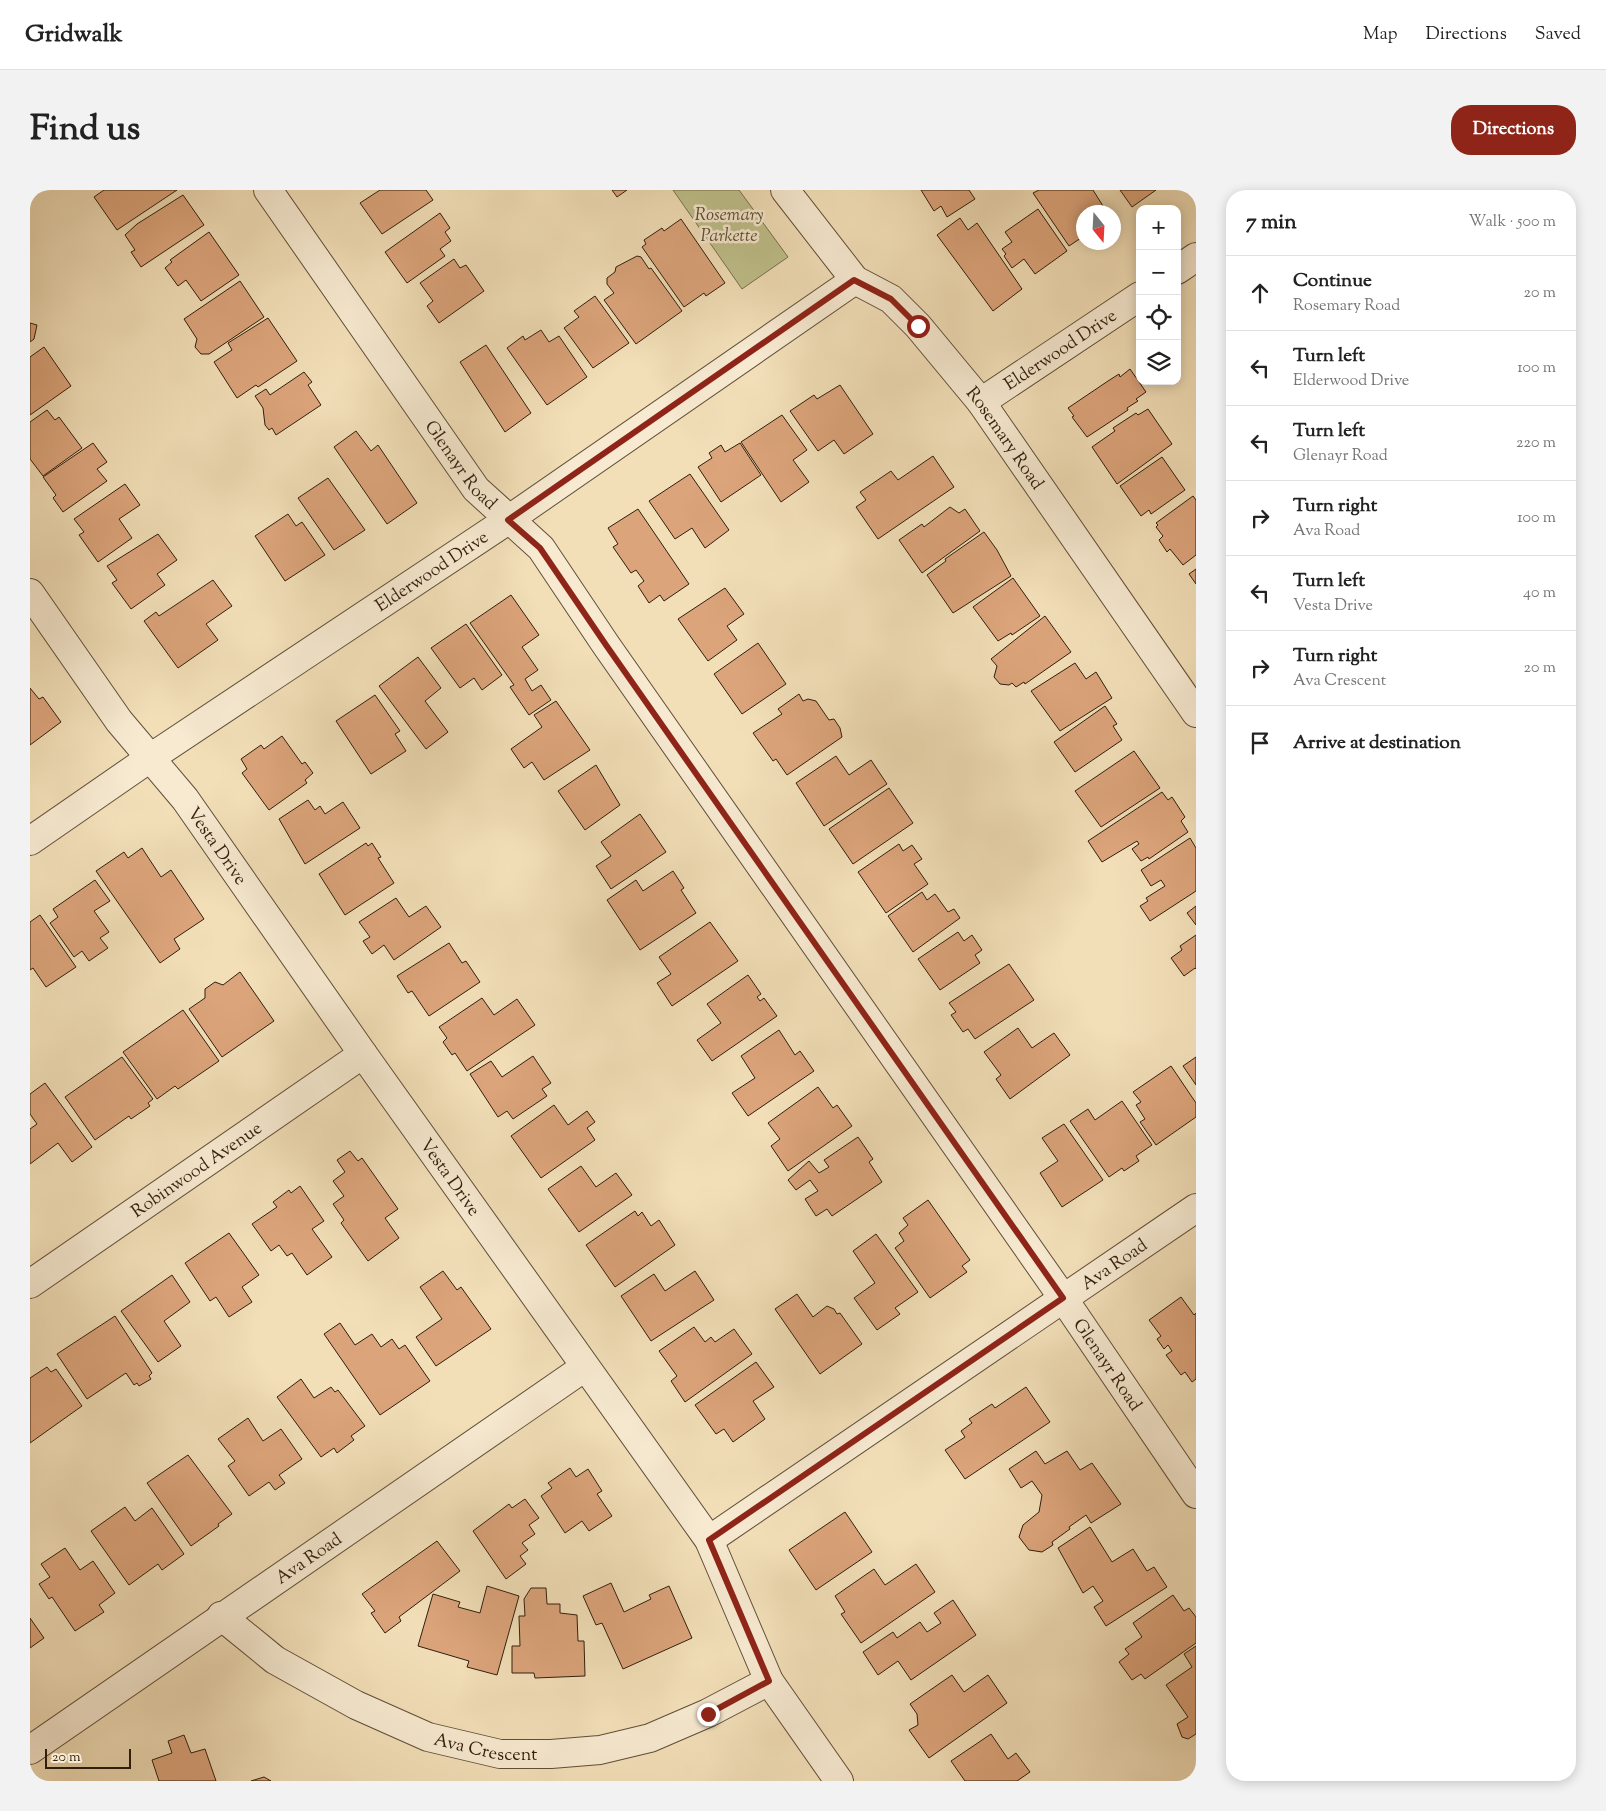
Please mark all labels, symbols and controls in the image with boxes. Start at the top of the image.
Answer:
text: Gridwalk [25,18,123,52]
text: Map [1363,22,1398,48]
text: Directions [1426,22,1507,48]
text: Saved [1535,22,1581,48]
text: Find us [30,105,140,156]
button: Directions [1451,105,1576,155]
park label: Rosemary Parkette [695,203,763,250]
north arrow [1076,205,1121,250]
map controls [1136,205,1181,385]
button: + [1136,205,1181,250]
text: 7 min [1246,208,1297,238]
text: Walk · 500 m [1469,211,1556,234]
button: − [1136,250,1181,295]
text: Continue [1293,268,1372,295]
icon: ahead [1246,279,1274,307]
text: 20 m [1523,282,1556,305]
button: locate [1136,295,1181,340]
text: Rosemary Road [1293,295,1400,318]
street label: Elderwood Drive [999,304,1123,398]
route start [907,315,930,338]
button: layers [1136,340,1181,385]
text: Turn left [1293,343,1365,370]
icon: left [1246,354,1274,382]
text: 100 m [1517,357,1556,380]
text: Elderwood Drive [1293,370,1409,393]
street label: Rosemary Road [959,382,1049,496]
street label: Glenayr Road [417,416,502,517]
text: Turn left [1293,418,1365,445]
icon: left [1246,429,1274,457]
text: 220 m [1516,432,1556,455]
text: Glenayr Road [1293,445,1388,468]
text: Turn right [1293,493,1377,520]
icon: right [1246,504,1274,532]
text: 100 m [1517,507,1556,530]
text: Ava Road [1293,520,1360,543]
street label: Elderwood Drive [371,525,494,620]
text: Turn left [1293,568,1365,595]
icon: left [1246,579,1274,607]
text: 40 m [1523,582,1556,605]
text: Vesta Drive [1293,595,1373,618]
text: Turn right [1293,643,1377,670]
icon: right [1246,654,1274,682]
text: 20 m [1523,657,1556,680]
text: Ava Crescent [1293,670,1386,693]
icon: arrive [1246,729,1274,757]
text: Arrive at destination [1293,730,1461,757]
street label: Vesta Drive [180,803,252,891]
street label: Robinwood Avenue [127,1116,268,1225]
street label: Vesta Drive [412,1134,486,1222]
street label: Ava Road [1076,1234,1154,1298]
street label: Glenayr Road [1066,1314,1147,1417]
street label: Ava Road [271,1527,348,1592]
route end [697,1703,720,1726]
street label: Ava Crescent [431,1728,537,1769]
scale bar [45,1746,131,1769]
text: 20 m [52,1748,81,1768]

